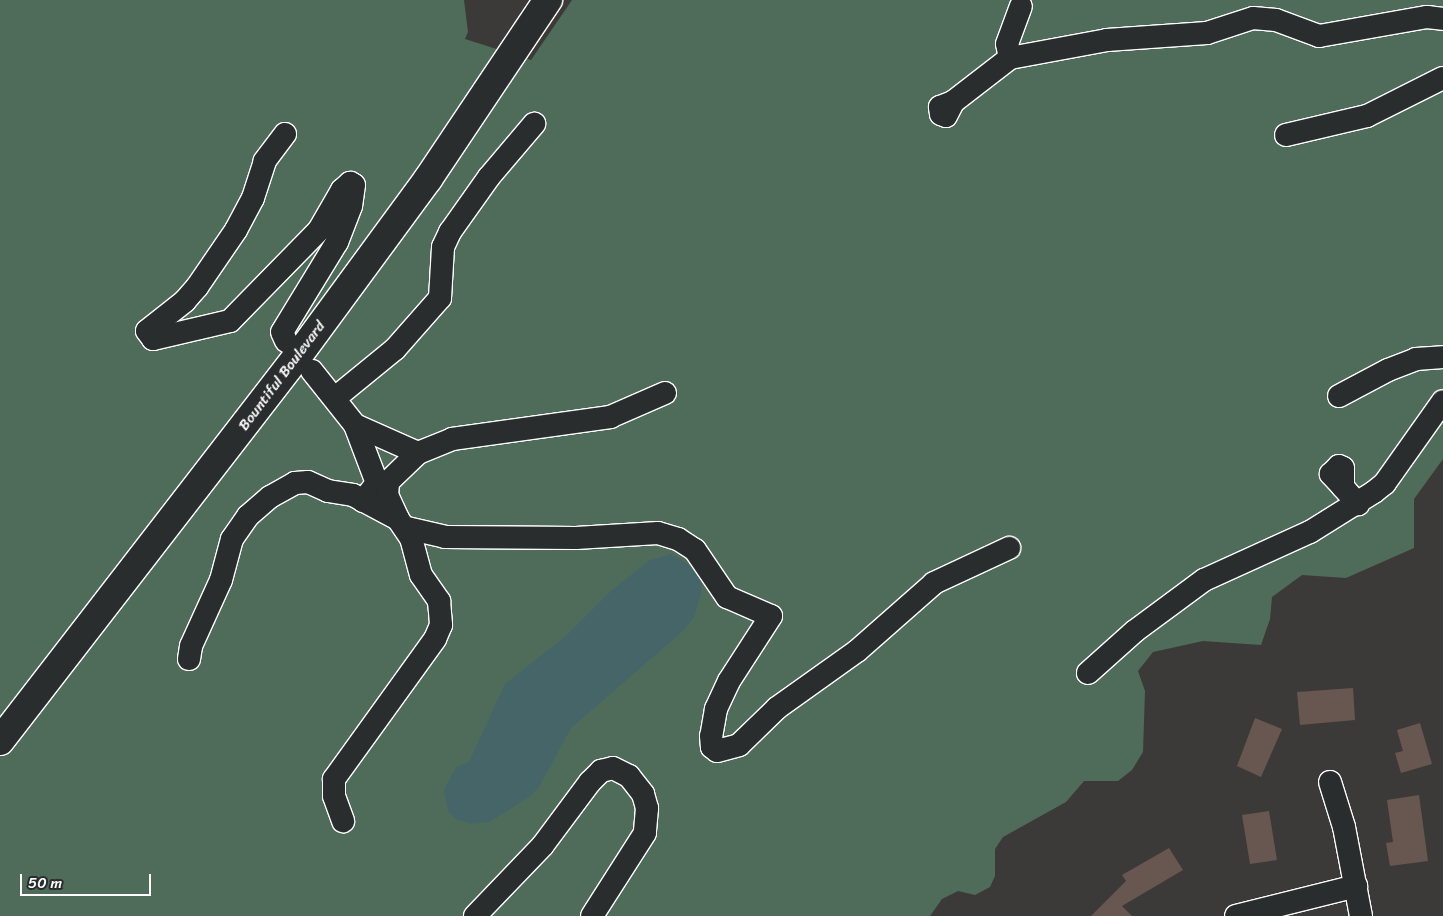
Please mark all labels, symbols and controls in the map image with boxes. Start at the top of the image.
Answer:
street label: Bountiful Boulevard [235,318,329,434]
scale bar [22,864,154,896]
text: 50 m [28,870,62,896]

